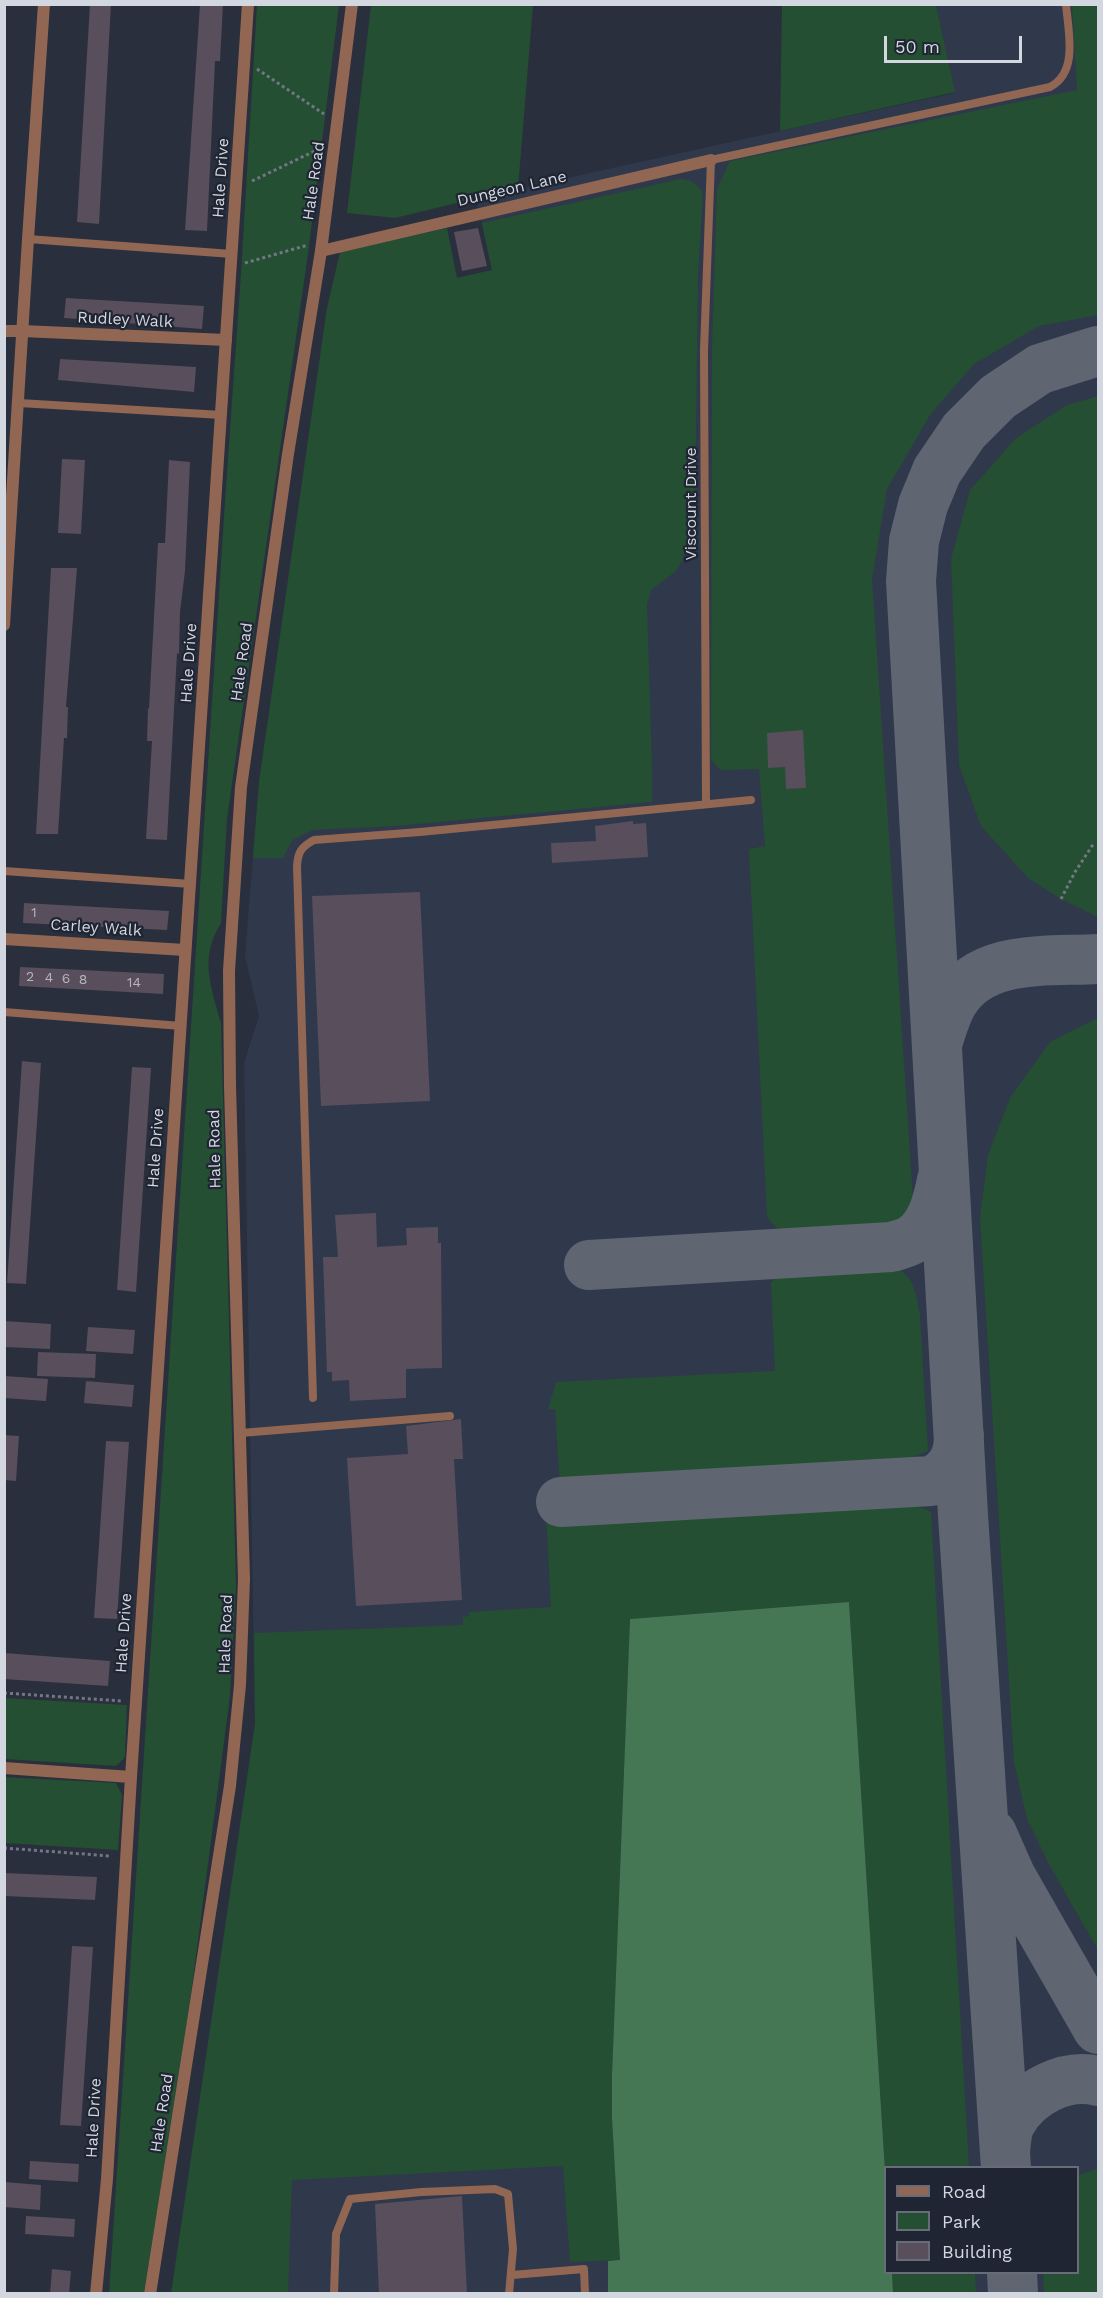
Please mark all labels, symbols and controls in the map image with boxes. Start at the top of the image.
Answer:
scale bar [887,24,1025,62]
text: 50 m [895,36,940,57]
street label: Hale Drive [209,137,233,219]
street label: Hale Road [299,140,329,222]
street label: Dungeon Lane [455,167,569,211]
street label: Rudley Walk [77,308,173,332]
street label: Viscount Drive [681,447,701,561]
street label: Hale Road [227,621,257,703]
street label: Hale Drive [177,622,201,704]
house number: 1 [31,905,37,921]
street label: Carley Walk [50,915,142,941]
house number: 2 [26,969,34,985]
house number: 4 [45,970,53,986]
house number: 6 [62,971,70,987]
house number: 8 [79,972,87,988]
house number: 14 [127,975,141,991]
street label: Hale Drive [144,1107,168,1189]
street label: Hale Road [205,1109,225,1189]
street label: Hale Drive [112,1592,136,1674]
street label: Hale Road [215,1594,237,1674]
street label: Hale Road [146,2072,178,2154]
street label: Hale Drive [82,2078,106,2158]
legend [884,2166,1079,2274]
text: Road [942,2181,986,2202]
text: Park [942,2211,981,2232]
text: Building [942,2241,1012,2262]

